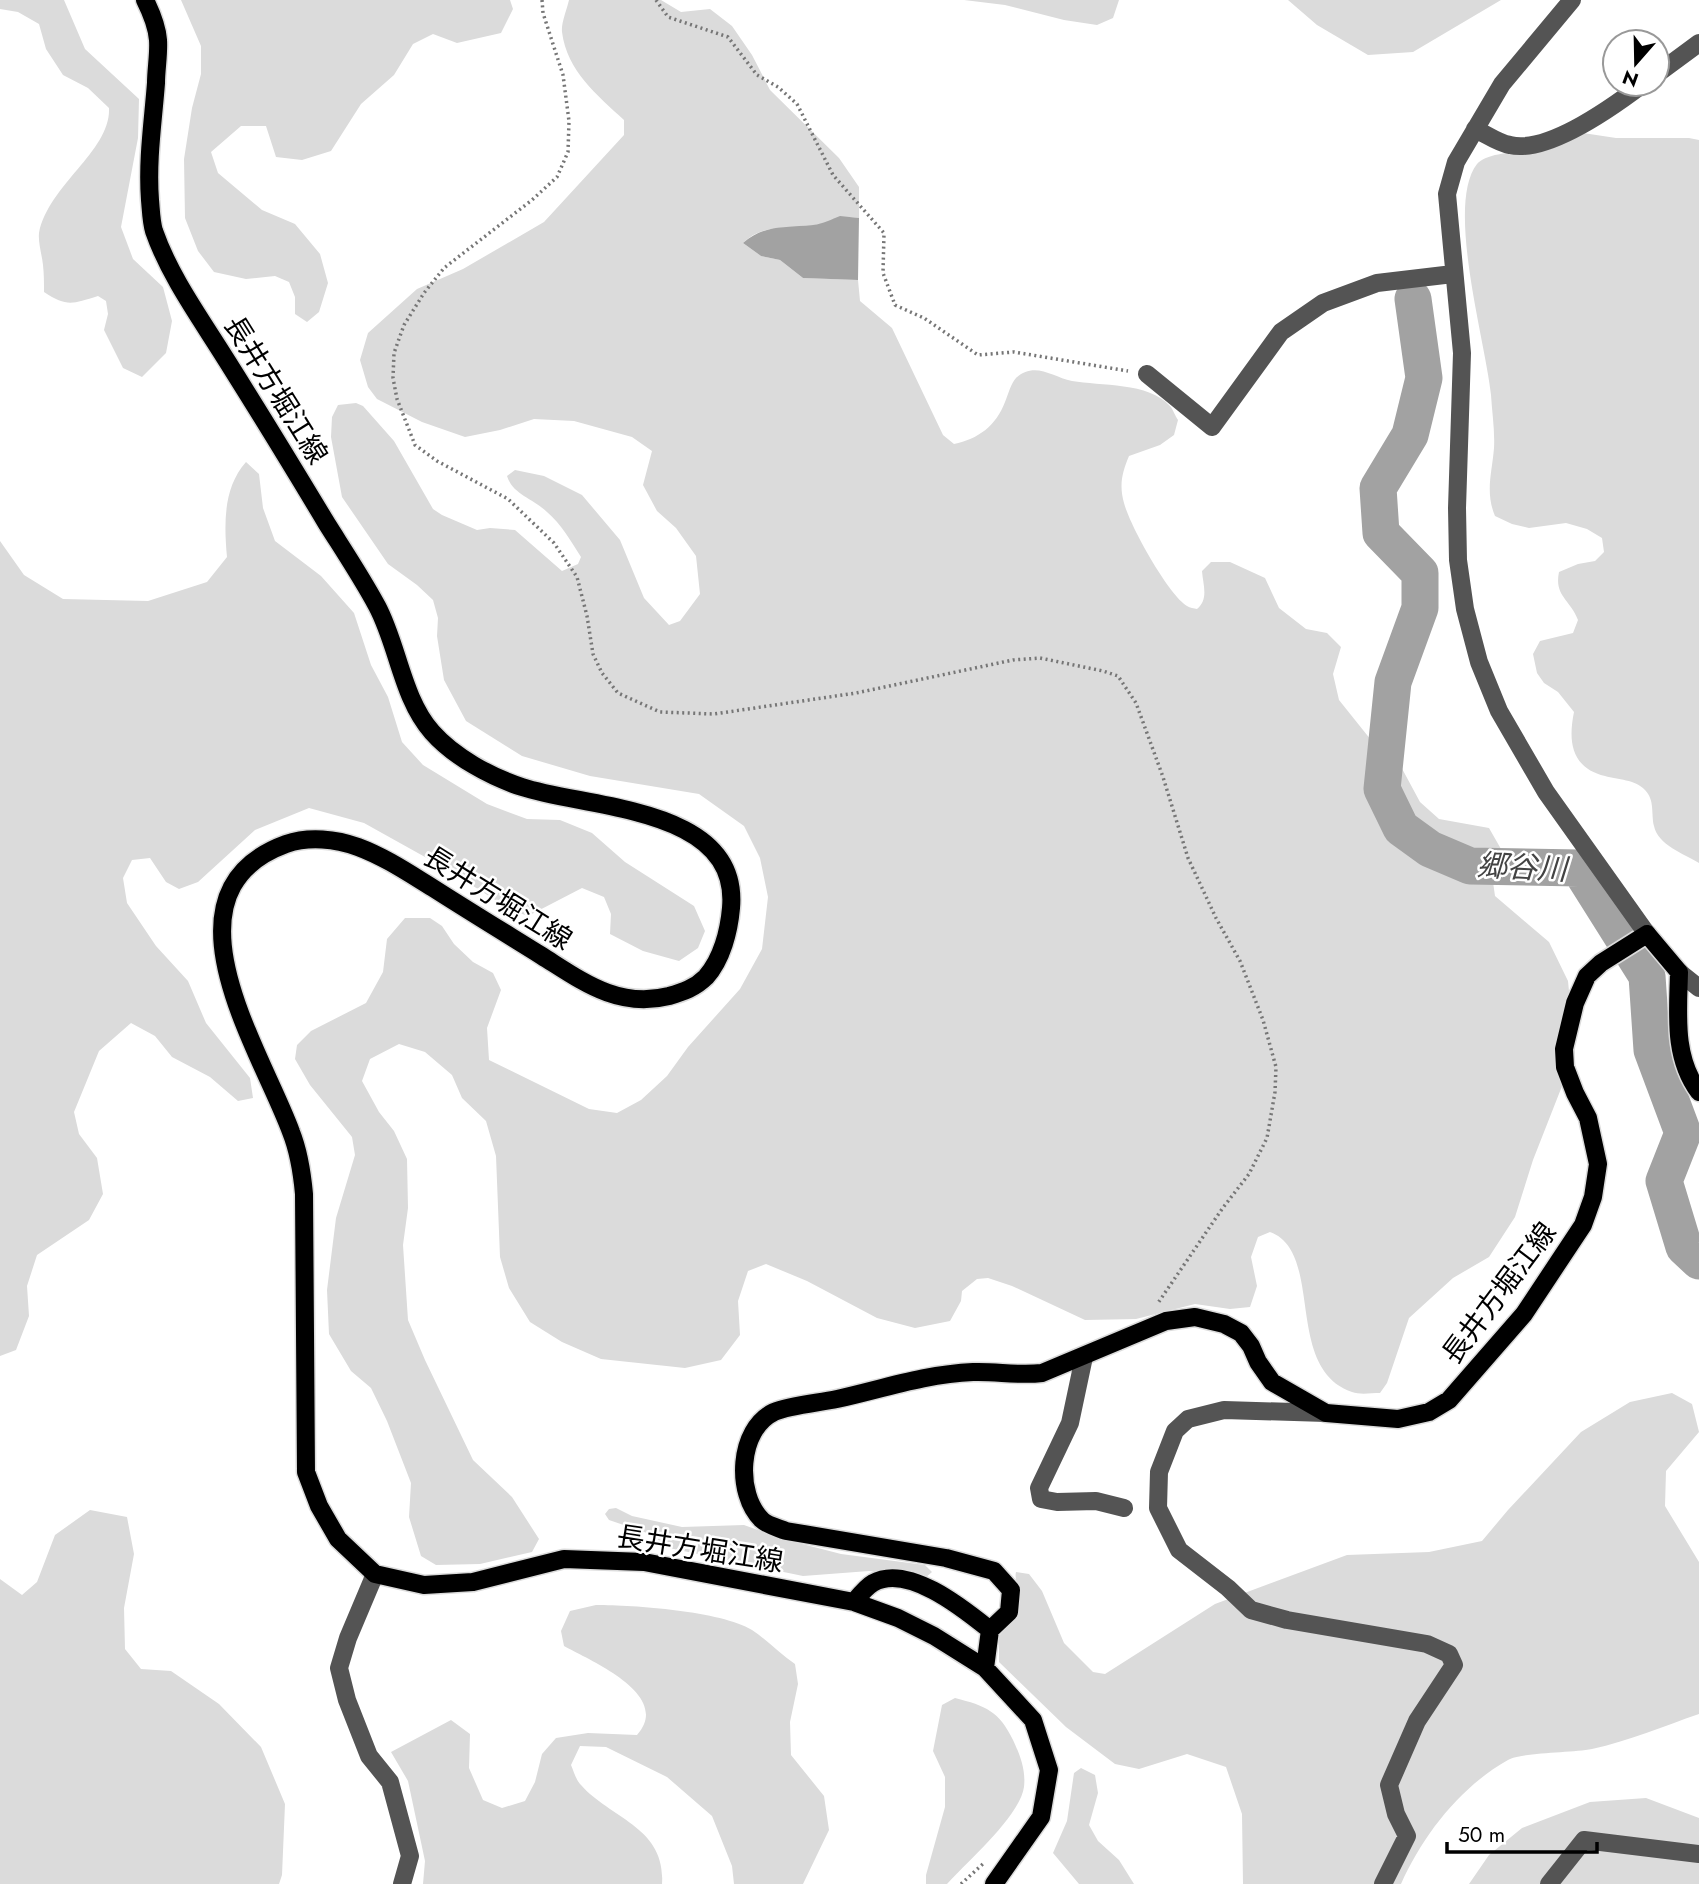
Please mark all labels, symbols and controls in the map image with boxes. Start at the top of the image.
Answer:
north arrow [1601,28,1671,98]
text: N [1619,63,1642,94]
street label: 長井方堀江線 [214,308,338,472]
street label: 長井方堀江線 [416,836,580,960]
water label: 郷谷川 [1476,843,1571,891]
street label: 長井方堀江線 [1432,1214,1566,1372]
street label: 長井方堀江線 [614,1516,786,1582]
scale bar [1447,1811,1598,1855]
text: 50 m [1458,1820,1505,1850]

